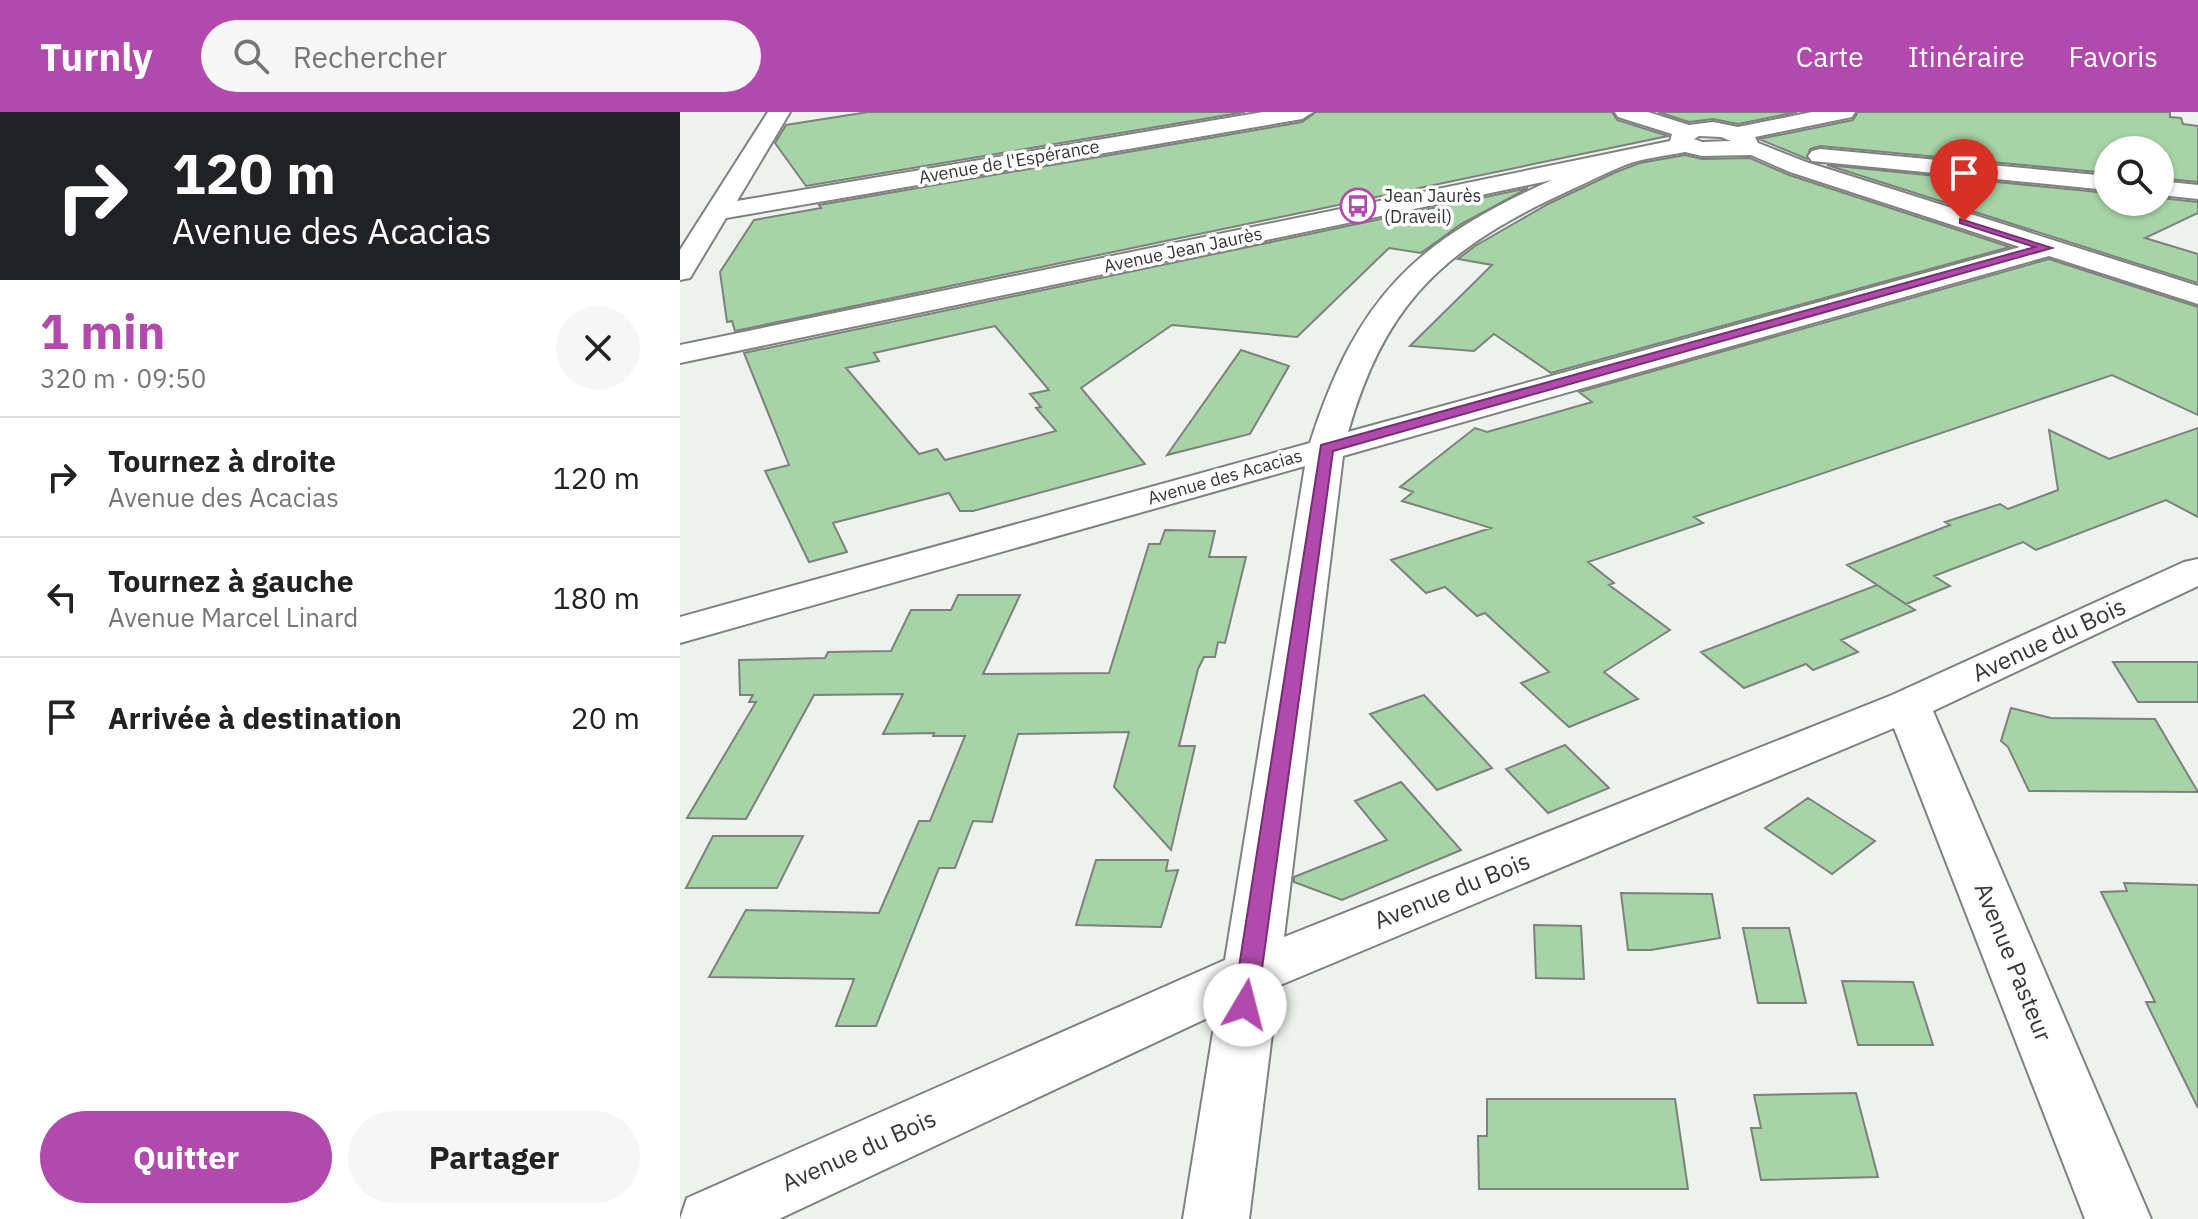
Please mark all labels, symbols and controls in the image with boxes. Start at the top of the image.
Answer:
search box [201,20,761,92]
text: Turnly [40,32,153,81]
icon: search [229,34,273,78]
text: Rechercher [293,37,447,76]
text: Carte [1796,38,1864,75]
text: Itinéraire [1908,38,2025,75]
text: Favoris [2069,38,2158,75]
street label: Avenue de l'Espérance [917,134,1101,189]
map controls [2094,136,2174,216]
button: search [2094,136,2174,216]
text: 120 m [172,137,336,209]
pin [1930,139,1998,221]
icon: right [40,144,144,248]
icon: arrive [1942,151,1986,195]
place label: Jean Jaurès (Draveil) [1384,184,1481,228]
bus stop icon: Jean Jaurès (Draveil) [1339,187,1377,225]
text: Avenue des Acacias [172,207,492,254]
street label: Avenue Jean Jaurès [1101,221,1264,278]
text: 1 min [40,300,165,362]
button: close [556,306,640,390]
text: 320 m · 09:50 [40,361,206,395]
text: Tournez à droite [108,441,336,480]
street label: Avenue des Acacias [1145,443,1305,510]
icon: right [40,455,84,499]
text: 120 m [553,458,640,497]
text: Avenue des Acacias [108,480,339,514]
text: Tournez à gauche [108,561,354,600]
icon: left [40,575,84,619]
text: 180 m [553,578,640,617]
street label: Avenue du Bois [1967,590,2130,689]
text: Avenue Marcel Linard [108,600,358,634]
icon: arrive [40,695,84,739]
text: Arrivée à destination [108,698,402,737]
text: 20 m [571,698,640,737]
street label: Avenue du Bois [1369,844,1534,936]
street label: Avenue Pasteur [1968,878,2060,1046]
position arrow [1203,963,1287,1047]
street label: Avenue du Bois [776,1102,941,1198]
button: Quitter [40,1111,332,1203]
button: Partager [348,1111,640,1203]

